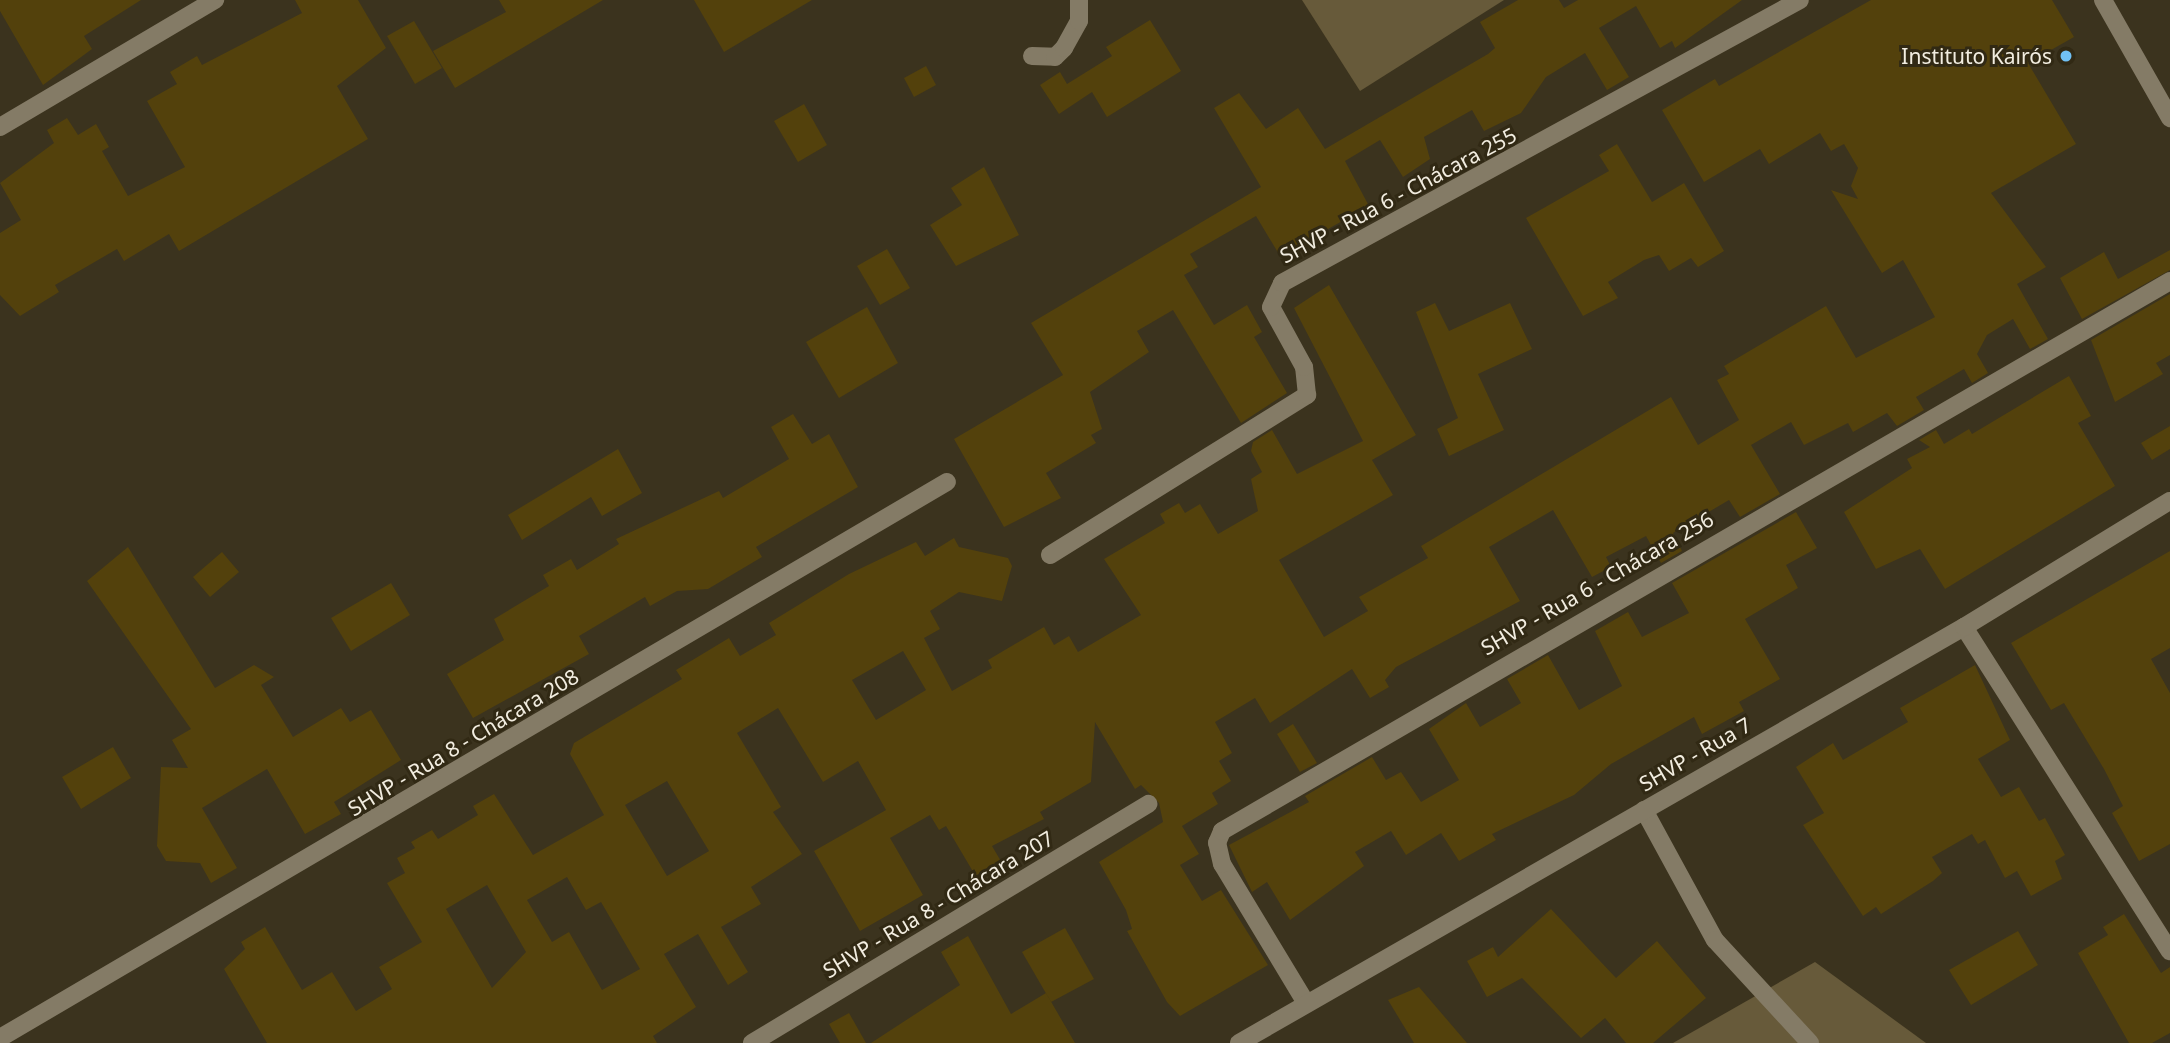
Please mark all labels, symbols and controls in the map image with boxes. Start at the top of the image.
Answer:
place label: Instituto Kairós [1901,43,2052,69]
marker: Instituto Kairós [2058,48,2074,64]
street label: SHVP - Rua 6 - Chácara 255 [1275,122,1521,268]
street label: SHVP - Rua 6 - Chácara 256 [1476,506,1718,660]
street label: SHVP - Rua 8 - Chácara 208 [343,663,583,821]
street label: SHVP - Rua 7 [1634,712,1756,796]
street label: SHVP - Rua 8 - Chácara 207 [818,825,1058,983]

